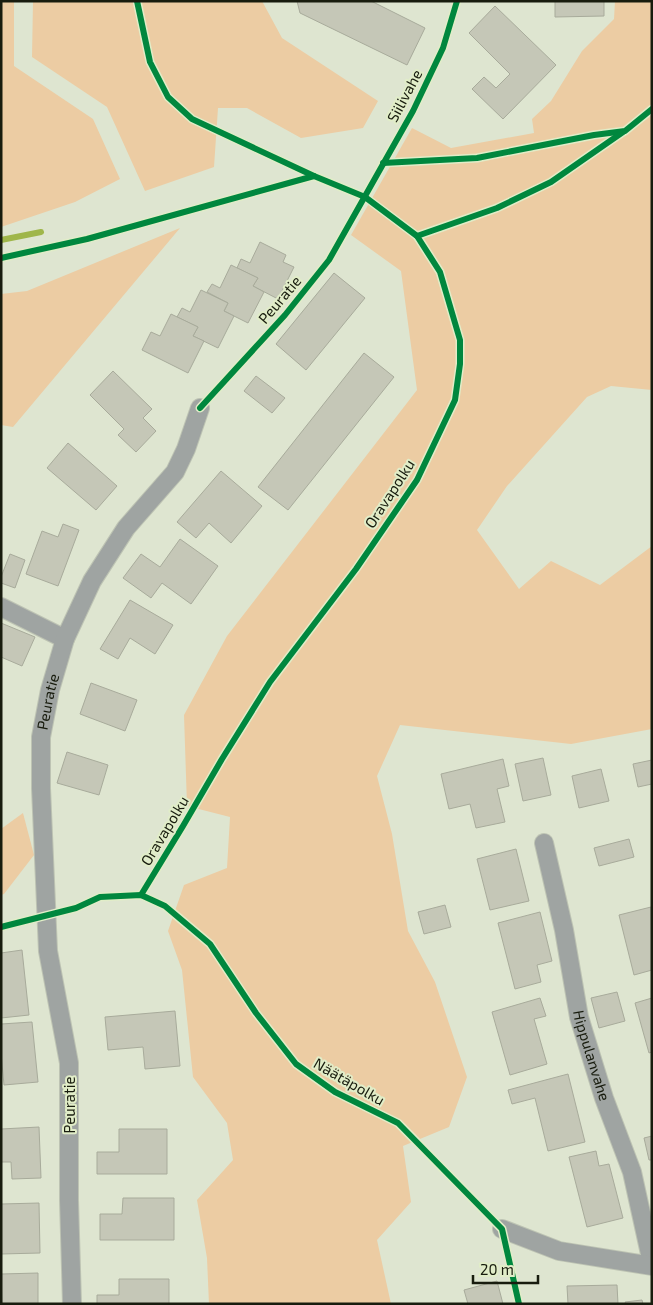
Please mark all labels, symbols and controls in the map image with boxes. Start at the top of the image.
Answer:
street label: Siilivahe [383,66,425,125]
street label: Peuratie [254,272,304,327]
street label: Oravapolku [360,456,418,531]
street label: Peuratie [33,671,62,731]
street label: Oravapolku [136,792,192,869]
street label: Hippulanvahe [570,1009,614,1103]
street label: Näätäpolku [311,1054,388,1109]
street label: Peuratie [60,1076,78,1134]
scale bar [473,1252,538,1284]
text: 20 m [480,1260,514,1278]

